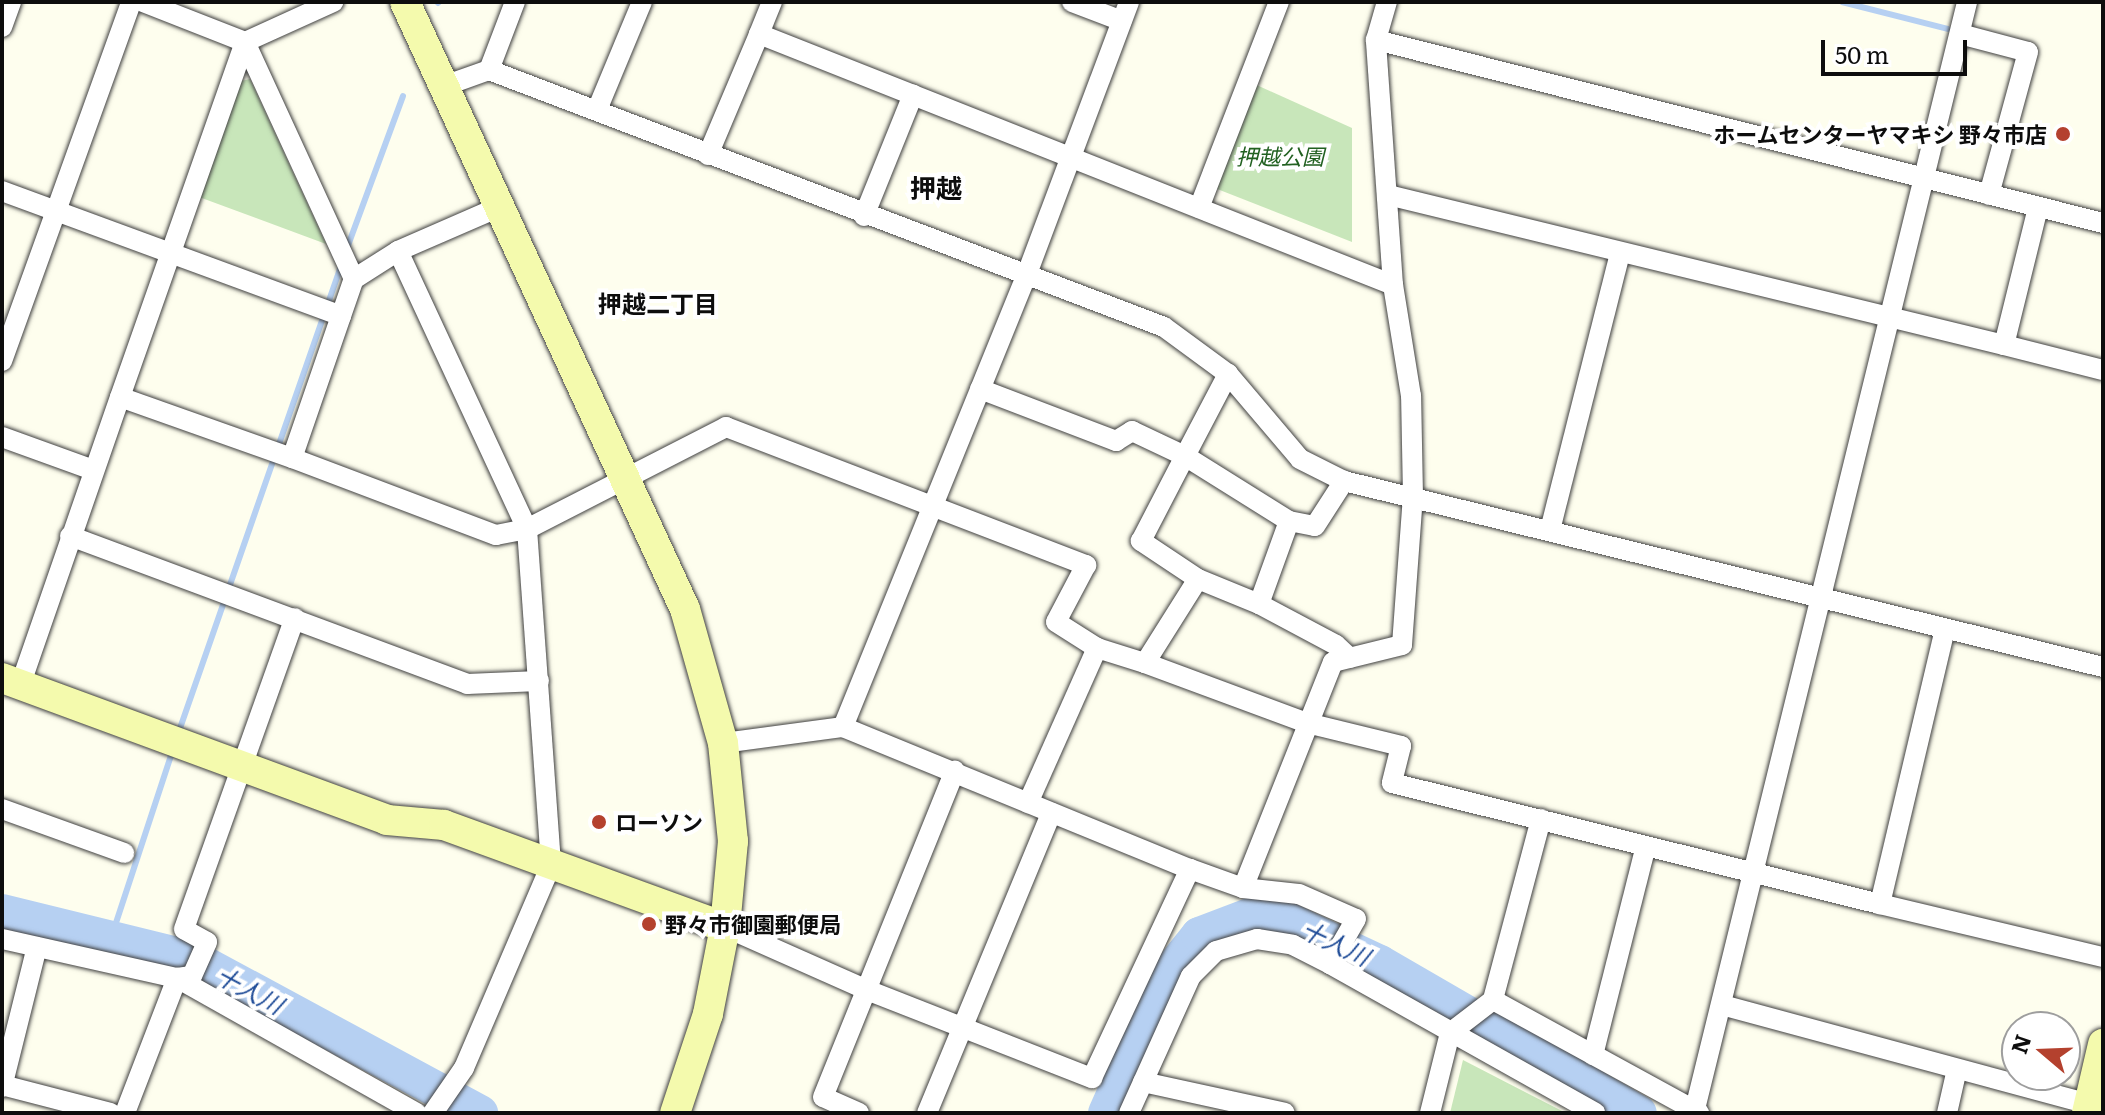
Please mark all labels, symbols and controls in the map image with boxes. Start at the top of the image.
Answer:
scale bar [1825,24,1971,74]
text: 50 m [1835,36,1889,71]
place label: ホームセンターヤマキシ 野々市店 [1713,121,2047,147]
marker: ホームセンターヤマキシ 野々市店 [2054,125,2072,143]
park label: 押越公園 [1236,143,1324,169]
district label: 押越 [910,171,962,203]
district label: 押越二丁目 [598,289,718,317]
place label: ローソン [615,809,703,835]
marker: ローソン [590,813,608,831]
place label: 野々市御園郵便局 [665,911,841,937]
water label: 十人川 [1297,914,1375,970]
marker: 野々市御園郵便局 [640,915,658,933]
water label: 十人川 [211,959,289,1019]
north arrow [2001,1011,2081,1091]
text: N [2001,1030,2038,1058]

